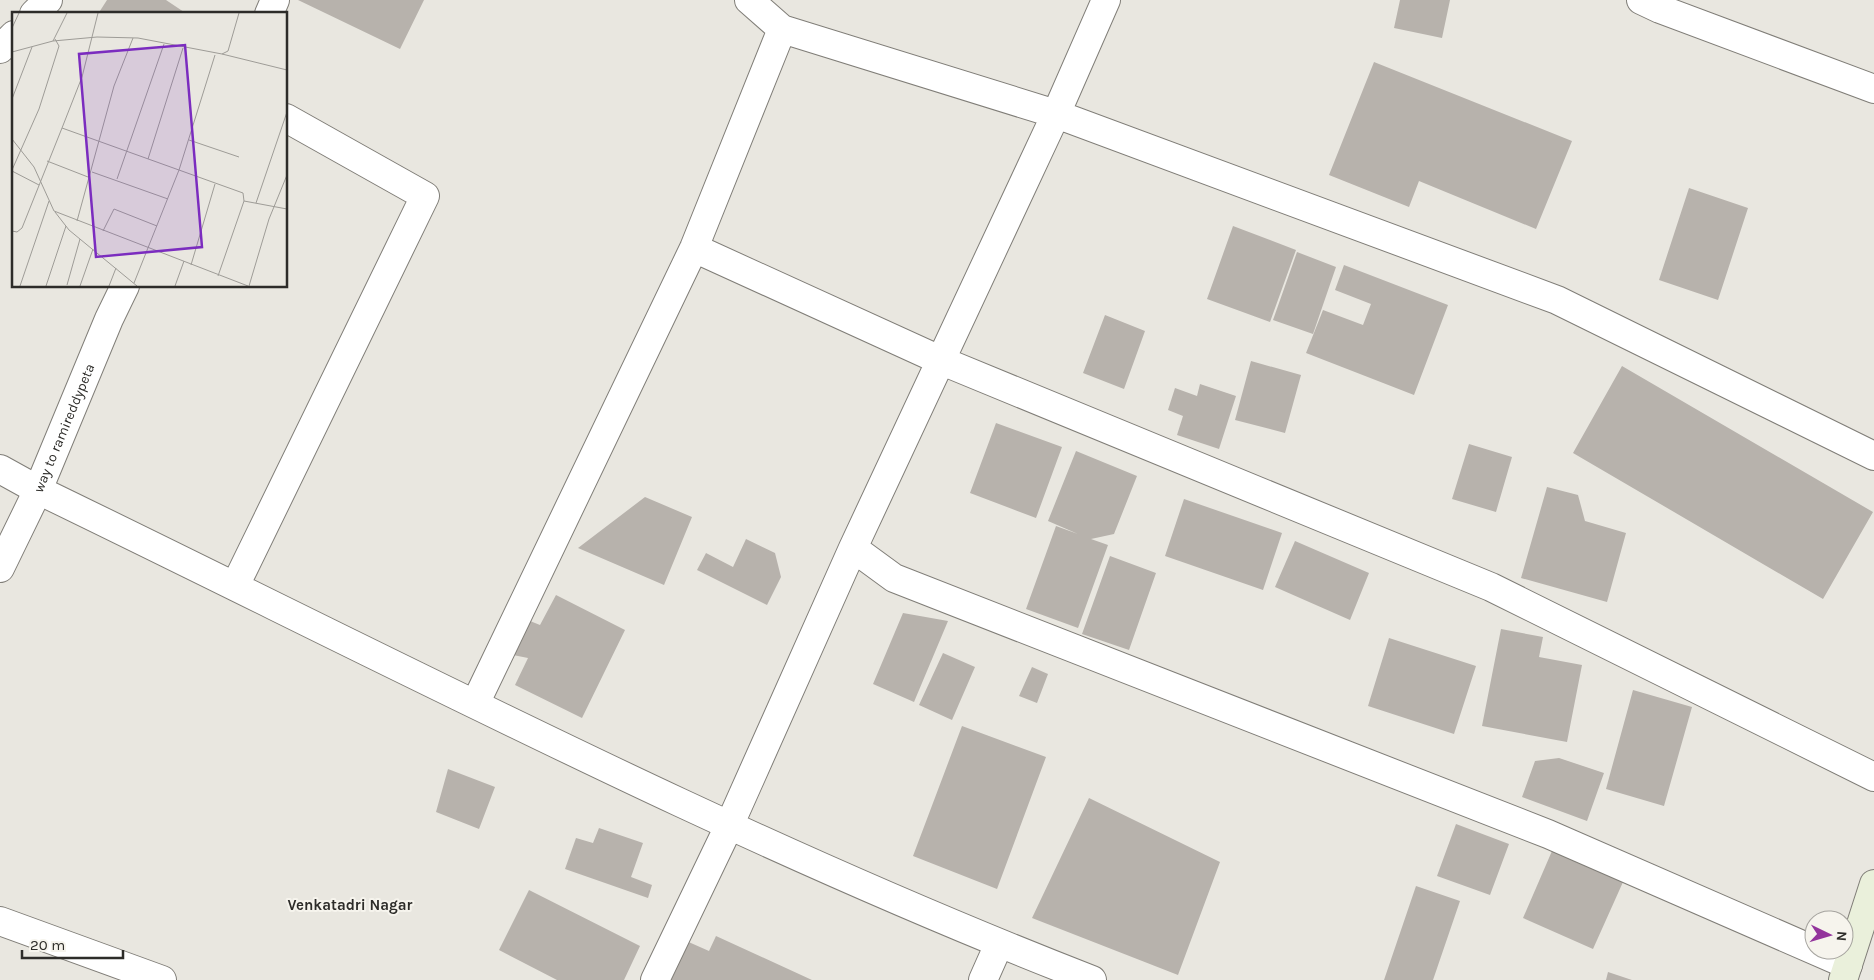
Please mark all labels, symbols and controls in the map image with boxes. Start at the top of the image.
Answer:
inset map [12,12,288,288]
street label: way to ramireddypeta [30,361,98,495]
district label: Venkatadri Nagar [288,896,413,914]
north arrow [1804,910,1854,960]
scale bar [22,928,124,960]
text: N [1833,930,1850,942]
text: 20 m [30,936,65,954]

